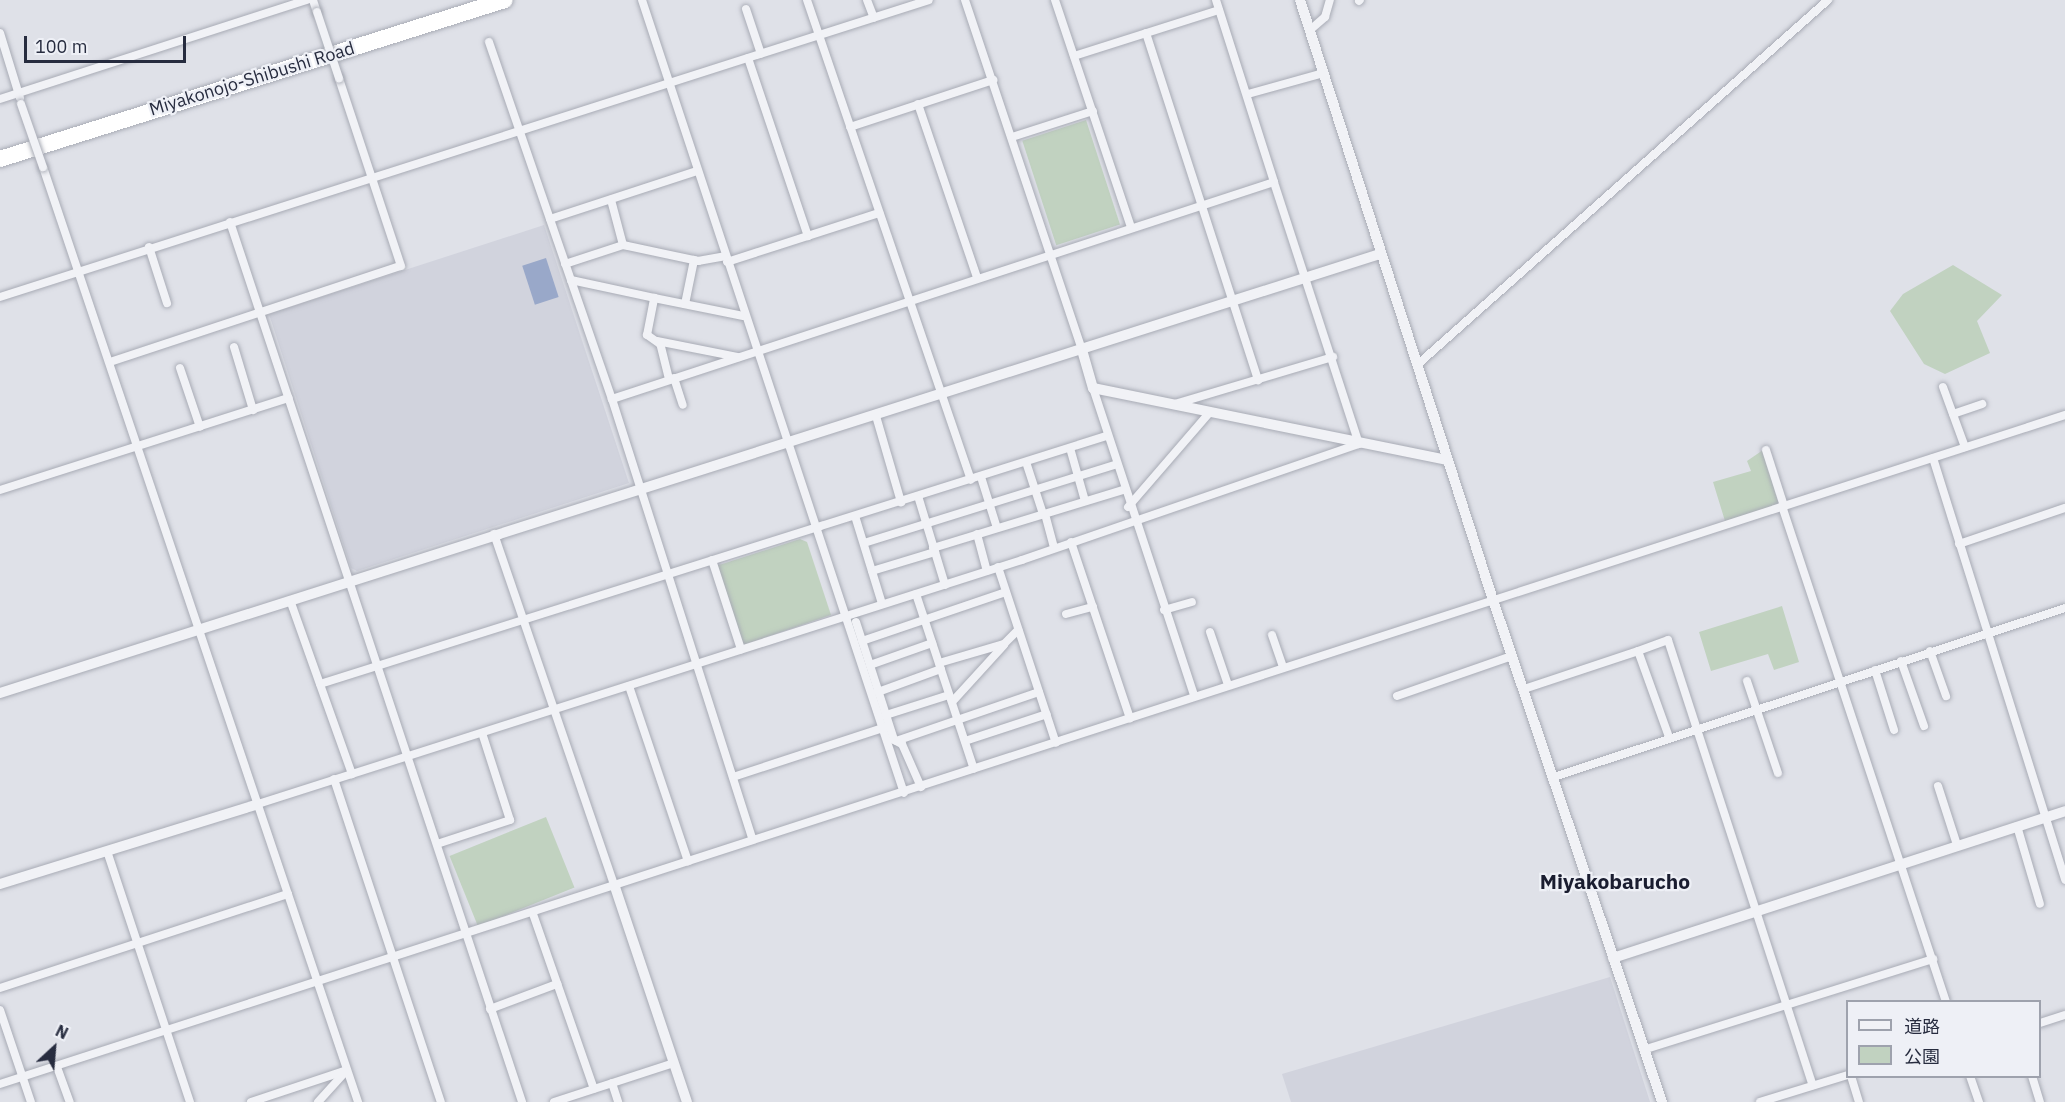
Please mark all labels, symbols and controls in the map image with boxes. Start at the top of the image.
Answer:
scale bar [27,24,189,62]
text: 100 m [35,35,87,58]
street label: Miyakonojo-Shibushi Road [147,37,357,121]
district label: Miyakobarucho [1540,868,1690,894]
legend [1846,1000,2041,1078]
text: 道路 [1904,1015,1940,1038]
north arrow [24,1018,84,1078]
text: N [52,1020,71,1043]
text: 公園 [1904,1045,1940,1068]

